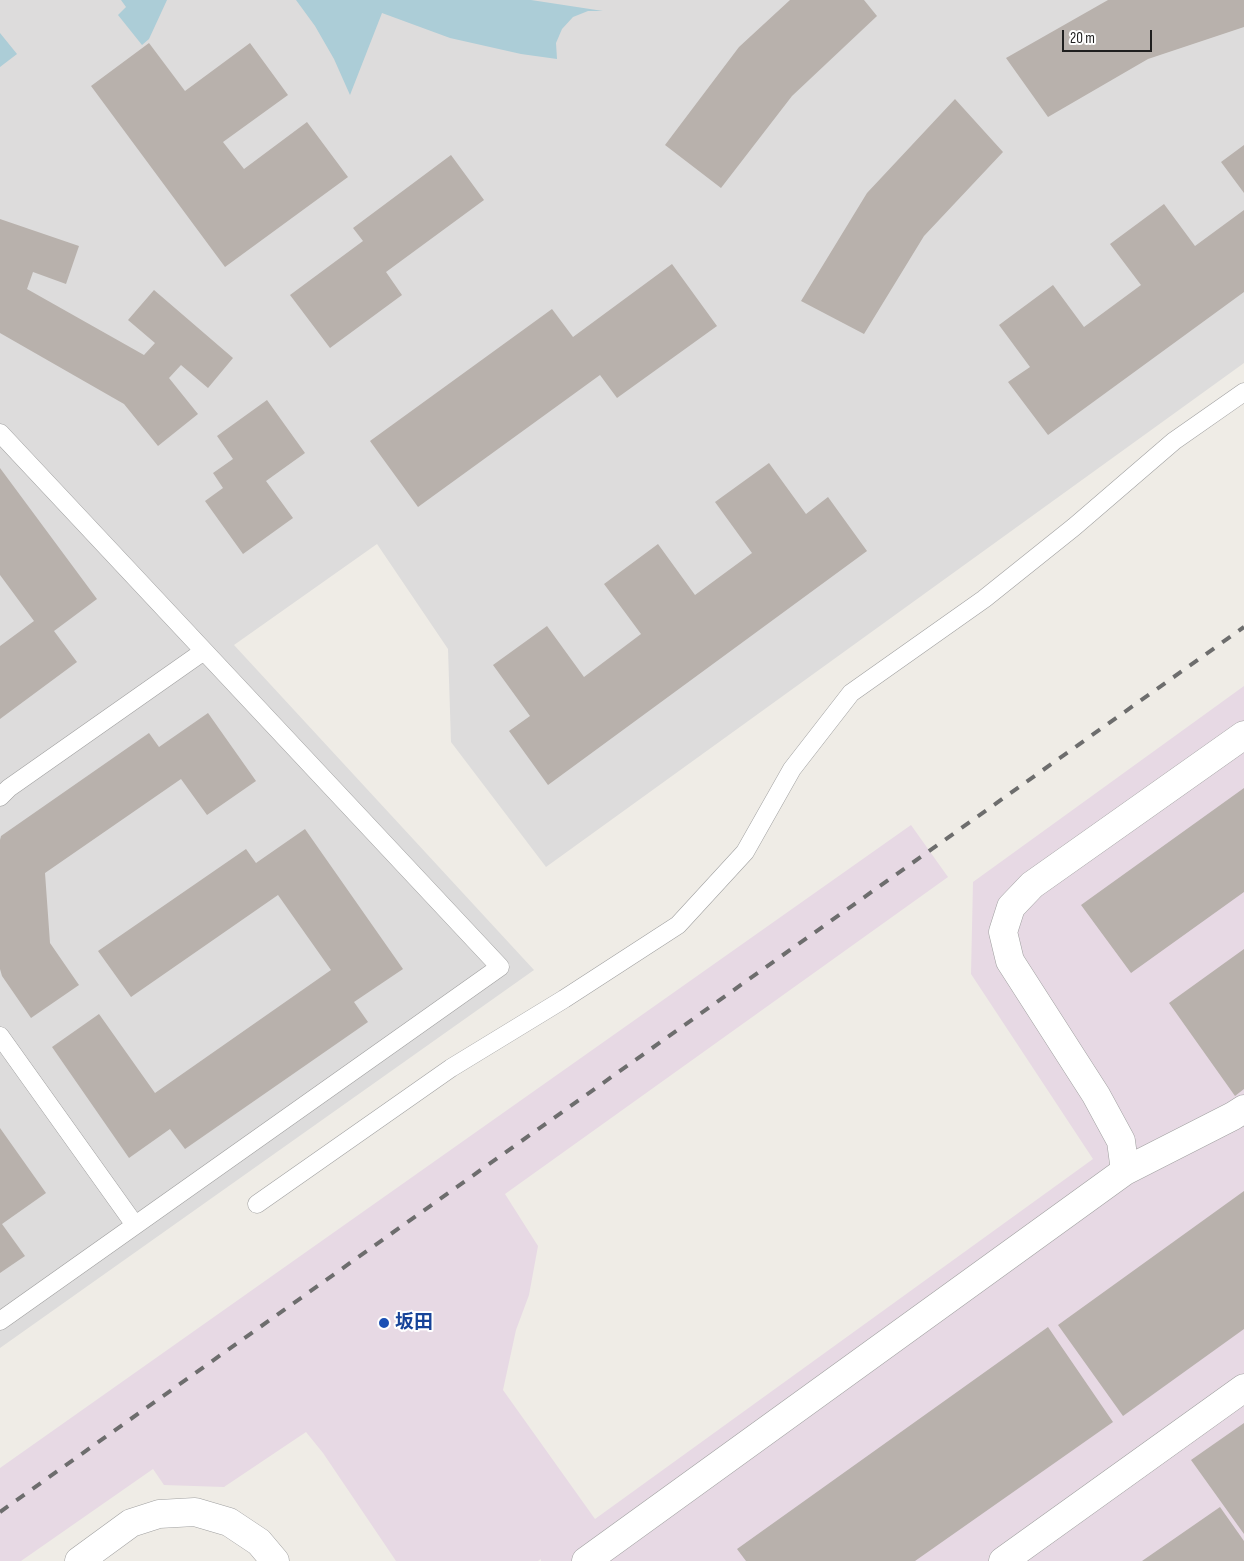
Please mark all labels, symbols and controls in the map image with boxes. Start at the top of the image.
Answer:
scale bar [1064,20,1154,52]
text: 20 m [1070,29,1095,48]
place label: 坂田 [395,1312,433,1334]
marker: 坂田 [377,1316,391,1330]

